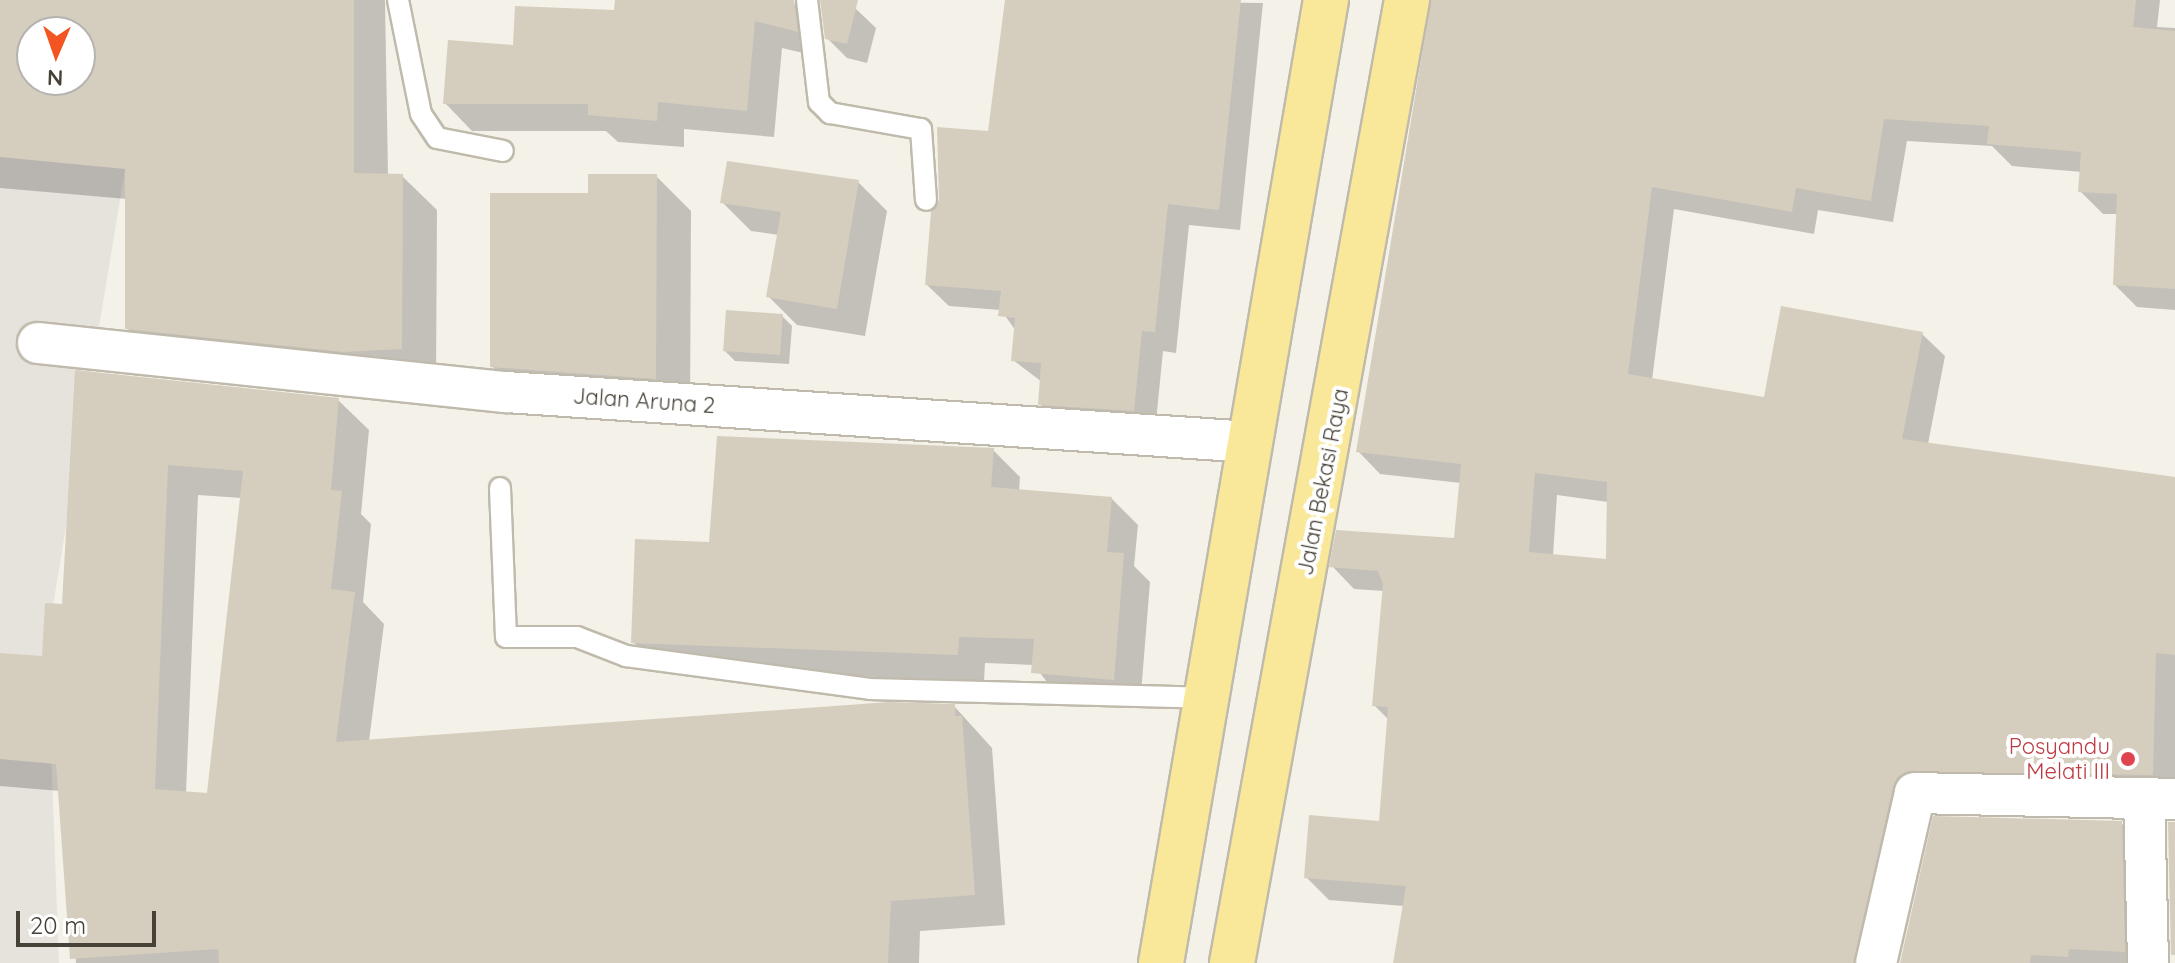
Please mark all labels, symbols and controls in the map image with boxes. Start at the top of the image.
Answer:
north arrow [16,16,96,96]
text: N [47,64,64,92]
street label: Jalan Aruna 2 [572,383,716,419]
street label: Jalan Bekasi Raya [1292,386,1354,578]
place label: Posyandu Melati III [2009,733,2110,784]
marker: Posyandu Melati III [2117,748,2139,770]
scale bar [20,895,160,945]
text: 20 m [30,910,86,940]

